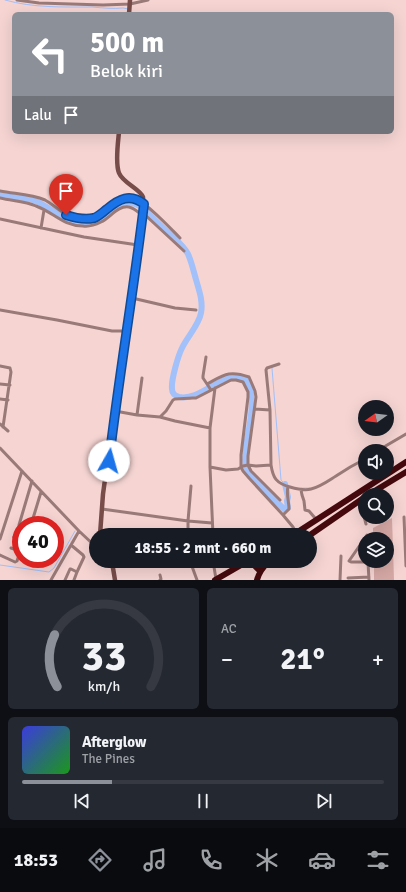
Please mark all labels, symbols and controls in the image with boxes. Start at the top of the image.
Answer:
text: 500 m [90,26,164,60]
icon: left [24,28,76,80]
text: Belok kiri [90,60,163,82]
icon: arrive [60,104,82,126]
text: Lalu [24,106,52,124]
pin [49,174,83,215]
icon: arrive [55,180,77,202]
north arrow [358,400,394,436]
map controls [358,400,394,568]
position arrow [88,440,130,482]
button: sound [358,444,394,480]
button: search [358,488,394,524]
speed limit sign: 40 [12,516,64,568]
button: layers [358,532,394,568]
text: 18:55 · 2 mnt · 660 m [135,539,271,557]
text: AC [221,621,237,637]
text: 33 [81,630,126,681]
text: 21° [280,641,325,678]
text: − [221,646,233,673]
text: + [372,646,384,673]
text: km/h [87,677,120,694]
text: Afterglow [82,733,146,751]
text: The Pines [82,751,135,767]
icon: previous [71,790,93,812]
icon: pause [192,790,214,812]
icon: next [313,790,335,812]
icon: directions [86,846,114,874]
icon: music [141,846,169,874]
icon: phone [197,846,225,874]
icon: climate [253,846,281,874]
icon: car [308,846,336,874]
icon: filters [364,846,392,874]
text: 18:53 [14,849,58,871]

